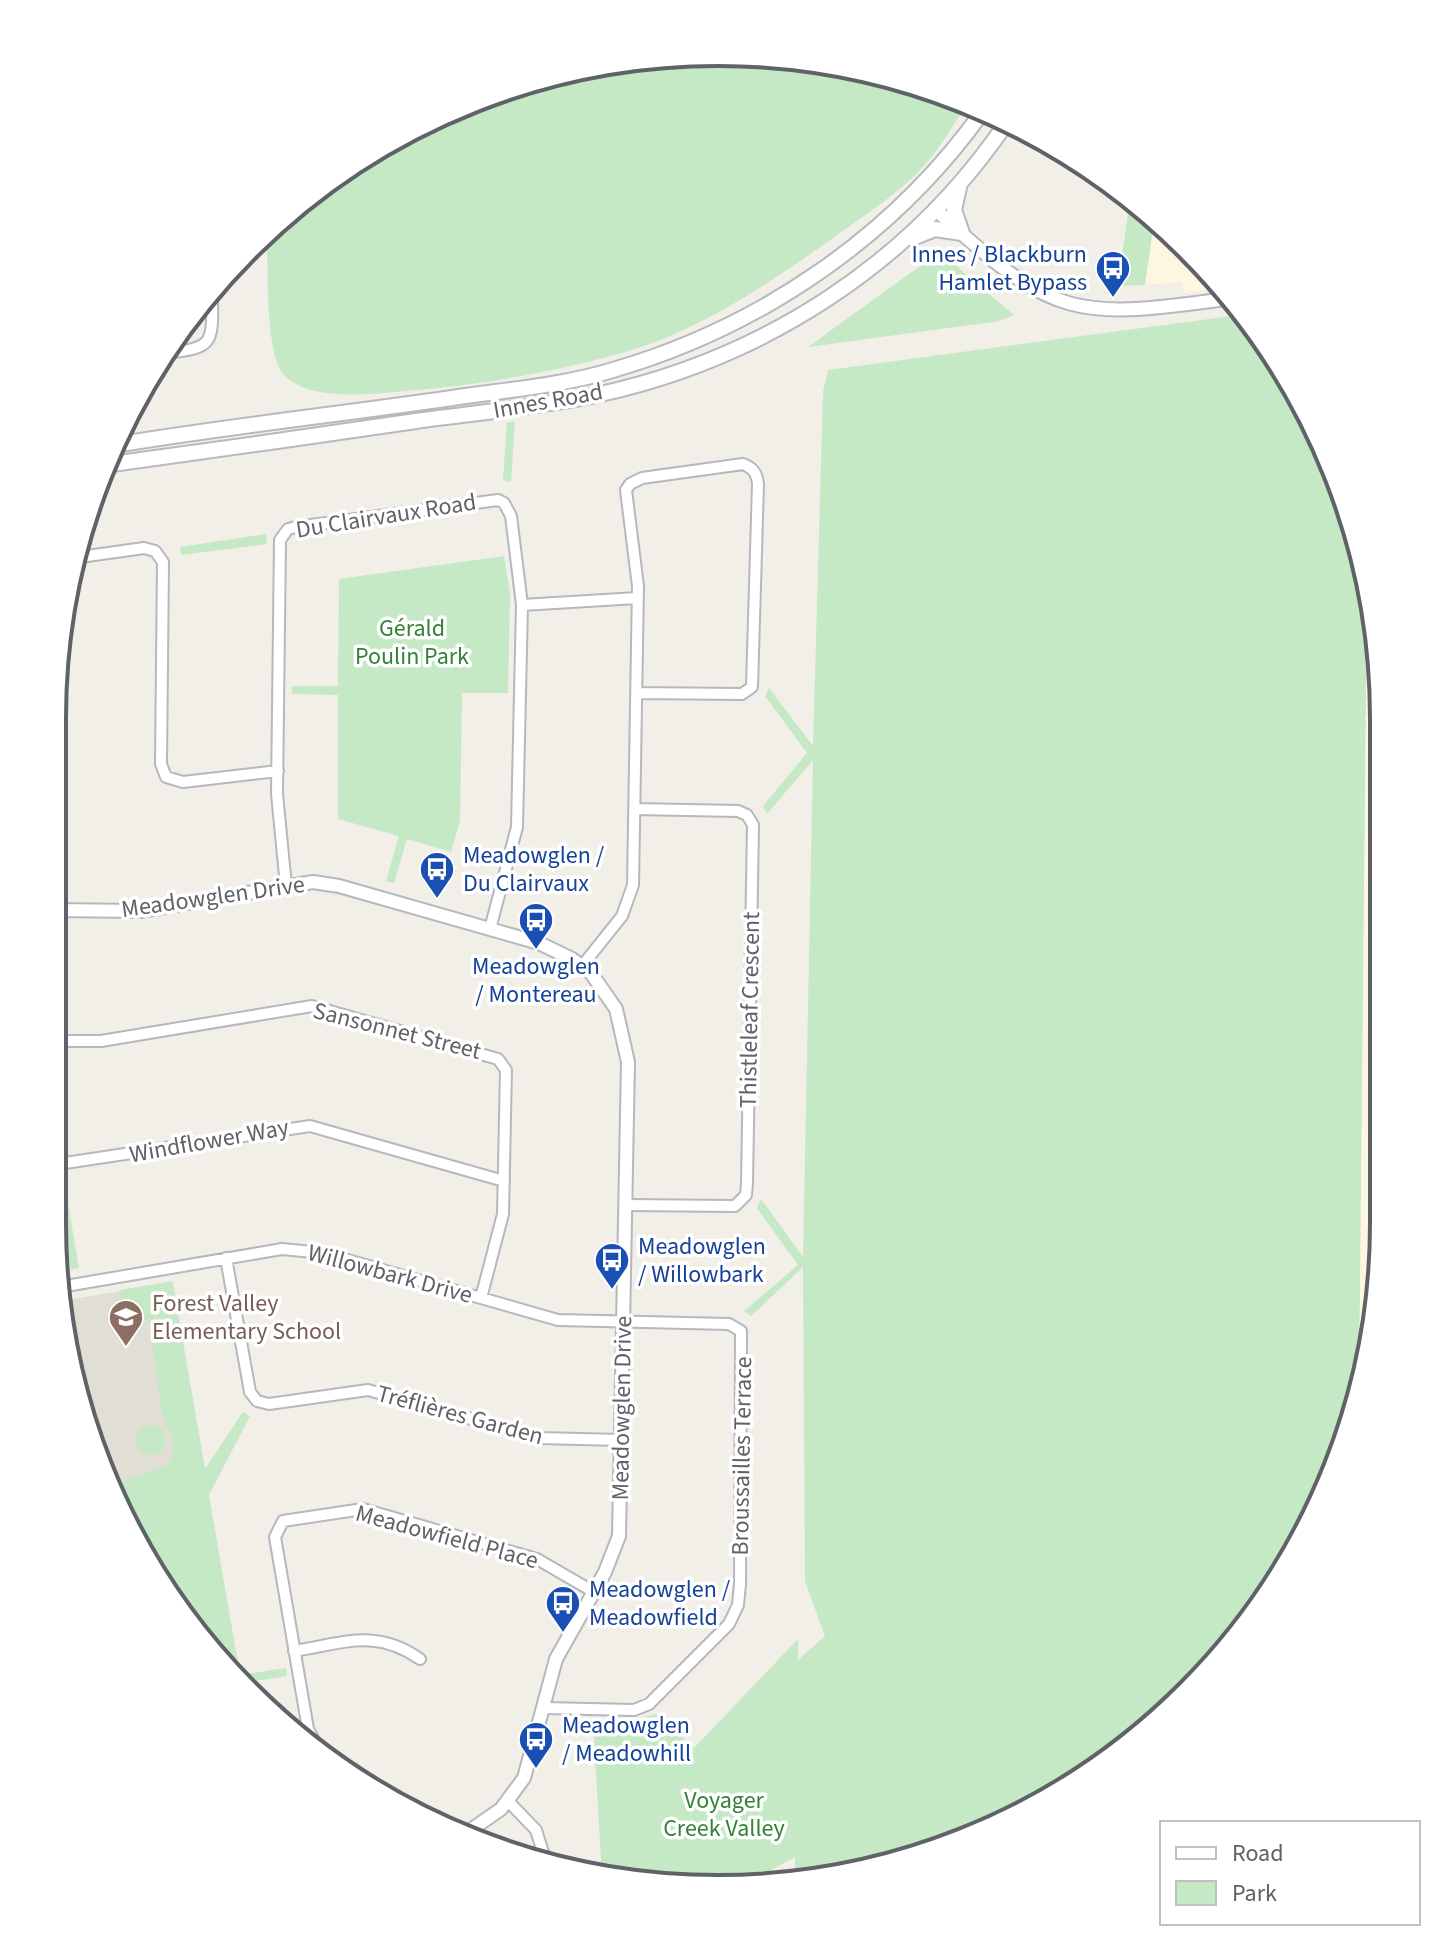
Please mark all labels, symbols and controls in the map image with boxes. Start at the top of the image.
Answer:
place label: Innes / Blackburn Hamlet Bypass [912,237,1087,300]
bus stop icon: Innes / Blackburn Hamlet Bypass [1094,249,1132,299]
street label: Innes Road [490,374,606,428]
street label: Du Clairvaux Road [293,484,479,548]
park label: Gérald Poulin Park [355,611,469,674]
place label: Meadowglen / Du Clairvaux [463,838,605,901]
bus stop icon: Meadowglen / Du Clairvaux [418,850,456,900]
street label: Meadowglen Drive [119,867,307,927]
bus stop icon: Meadowglen / Montereau [517,901,555,951]
street label: Thistleleaf Crescent [731,911,769,1109]
place label: Meadowglen / Montereau [472,949,600,1012]
street label: Sansonnet Street [309,993,485,1069]
street label: Windflower Way [127,1110,291,1172]
place label: Meadowglen / Willowbark [638,1229,766,1292]
street label: Willowbark Drive [304,1235,476,1313]
bus stop icon: Meadowglen / Willowbark [593,1241,631,1291]
place label: Forest Valley Elementary School [152,1286,341,1349]
school or university icon: Forest Valley Elementary School [107,1298,145,1348]
street label: Meadowglen Drive [603,1315,641,1501]
street label: Broussailles Terrace [723,1356,761,1556]
street label: Tréflières Garden [373,1376,547,1454]
street label: Meadowfield Place [352,1496,542,1578]
place label: Meadowglen / Meadowfield [589,1572,731,1635]
bus stop icon: Meadowglen / Meadowfield [544,1584,582,1634]
place label: Meadowglen / Meadowhill [562,1708,691,1771]
bus stop icon: Meadowglen / Meadowhill [517,1720,555,1770]
park label: Voyager Creek Valley [663,1783,785,1846]
legend [1160,1821,1420,1925]
text: Road [1232,1836,1284,1871]
text: Park [1232,1876,1277,1911]

